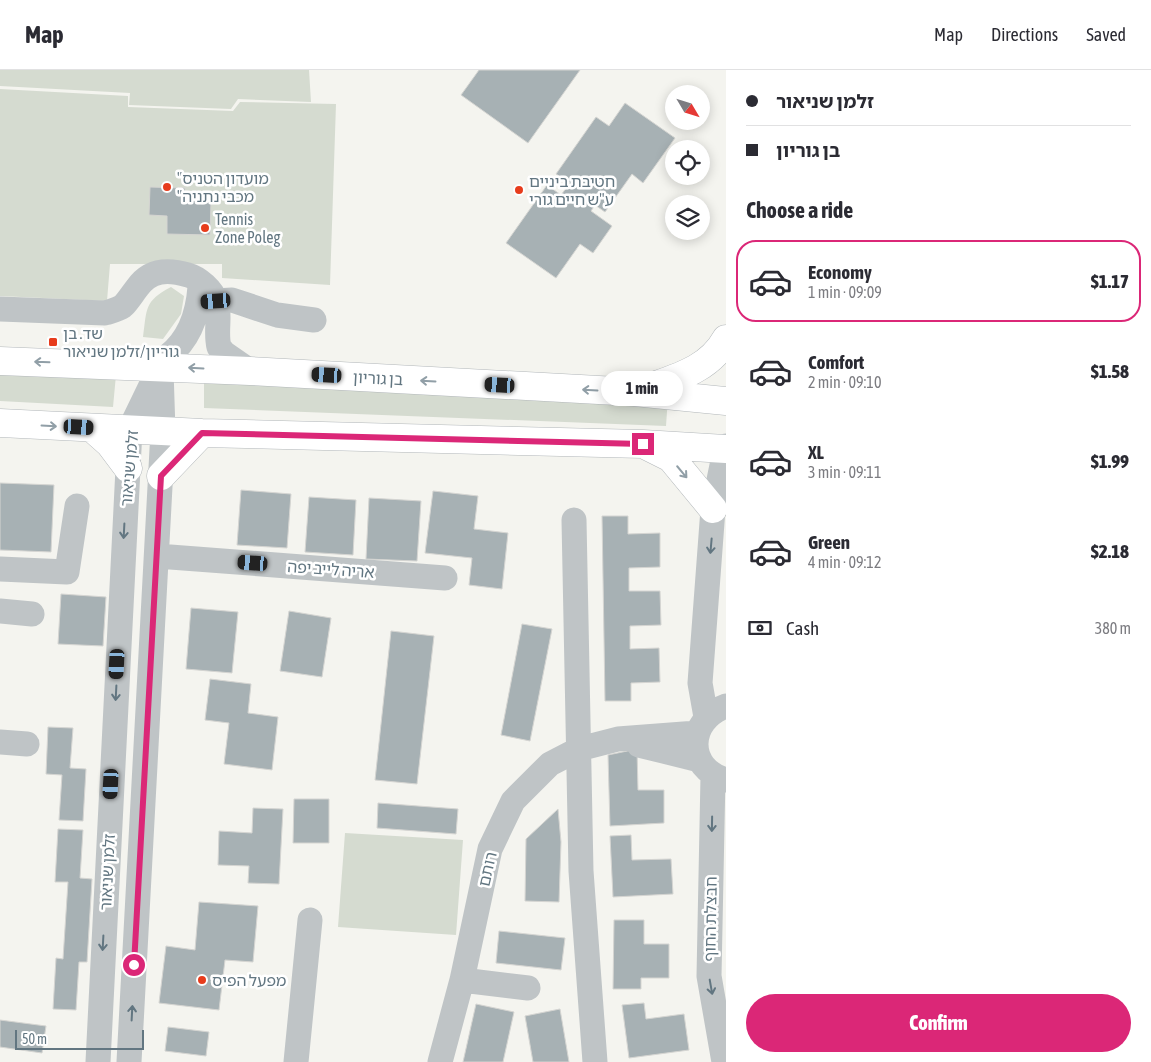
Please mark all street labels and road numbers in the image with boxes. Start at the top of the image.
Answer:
street label: בן גוריון [352,368,404,388]
street label: זלמן שניאור [117,429,141,507]
street label: אריה לייב יפה [287,557,375,581]
street label: זלמן שניאור [96,833,118,911]
street label: רותם [474,850,500,888]
street label: חבצלת החוף [700,876,720,962]

